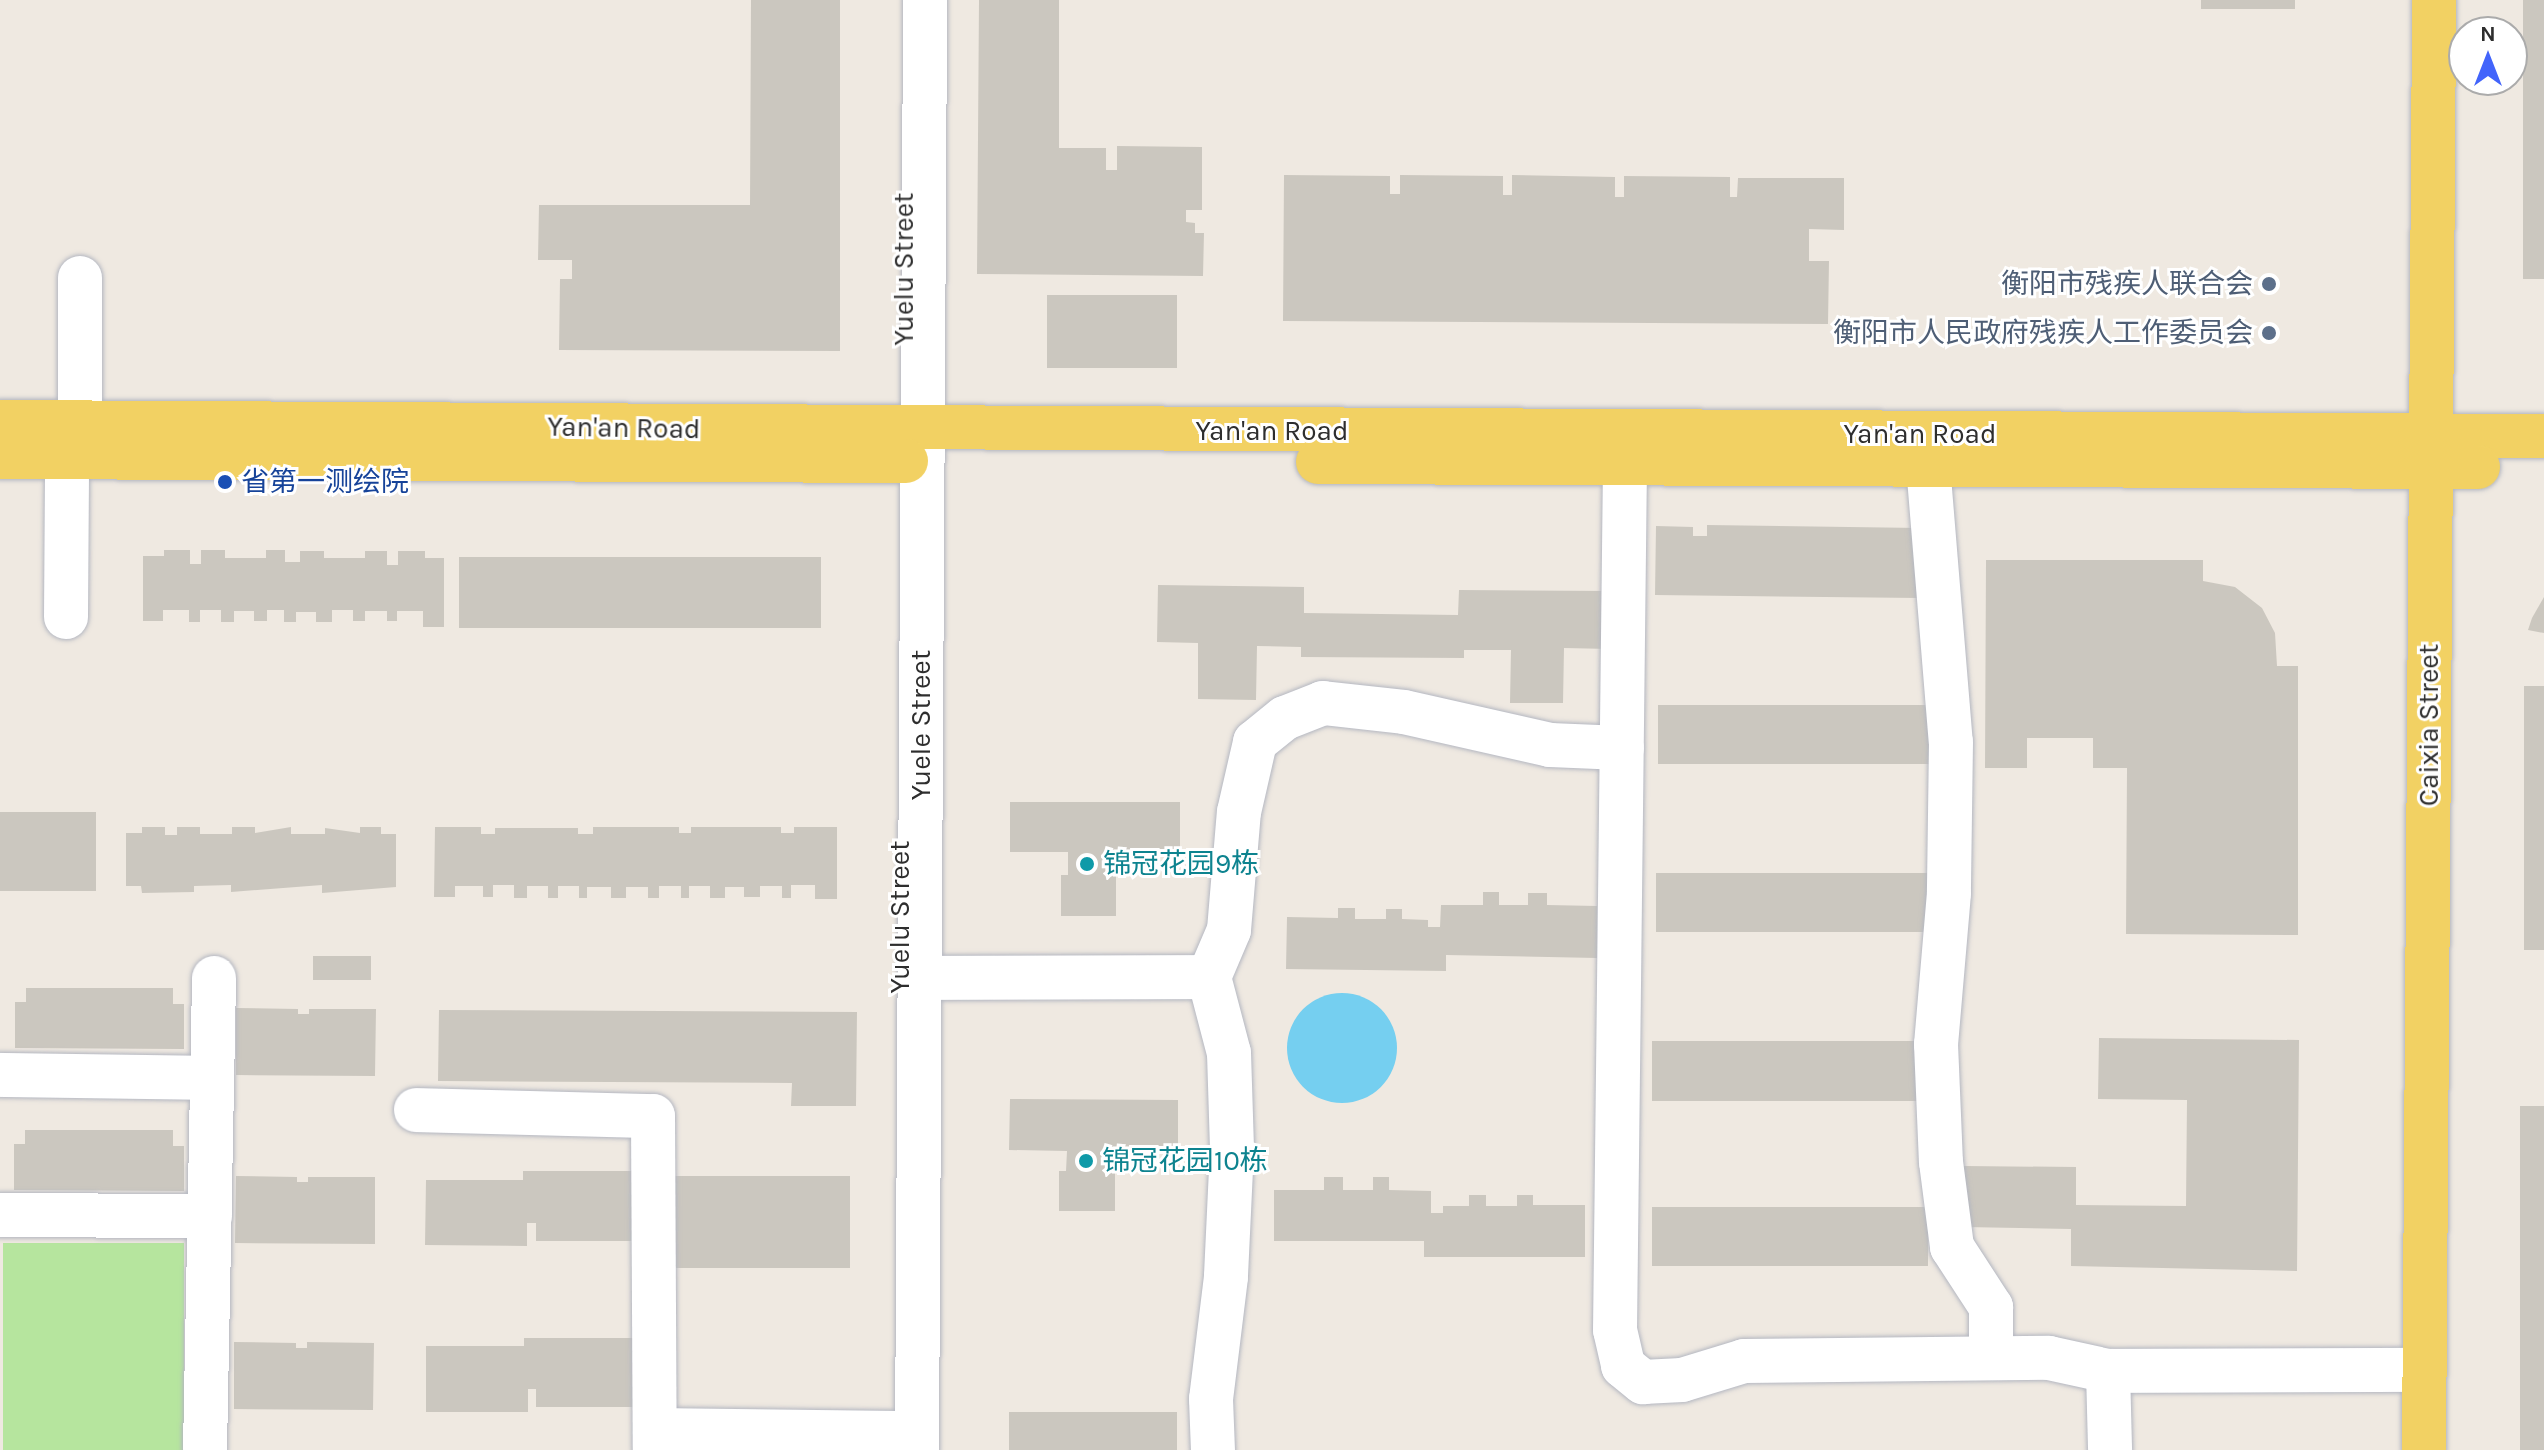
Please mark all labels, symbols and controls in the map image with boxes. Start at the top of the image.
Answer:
north arrow [2448,16,2528,96]
text: N [2480,21,2496,47]
street label: Yuelu Street [887,192,921,346]
place label: 衡阳市残疾人联合会 [2001,267,2253,301]
marker: 衡阳市残疾人联合会 [2260,275,2278,293]
place label: 衡阳市人民政府残疾人工作委员会 [1833,316,2253,350]
marker: 衡阳市人民政府残疾人工作委员会 [2260,324,2278,342]
street label: Yan'an Road [547,410,701,446]
street label: Yan'an Road [1195,414,1349,448]
street label: Yan'an Road [1843,417,1997,451]
place label: 省第一测绘院 [241,465,409,499]
marker: 省第一测绘院 [216,473,234,491]
street label: Caixia Street [2412,644,2446,806]
street label: Yuele Street [904,650,938,800]
street label: Yuelu Street [883,840,917,994]
place label: 锦冠花园9栋 [1103,847,1259,881]
marker: 锦冠花园9栋 [1078,855,1096,873]
place label: 锦冠花园10栋 [1102,1144,1268,1178]
marker: 锦冠花园10栋 [1077,1152,1095,1170]

